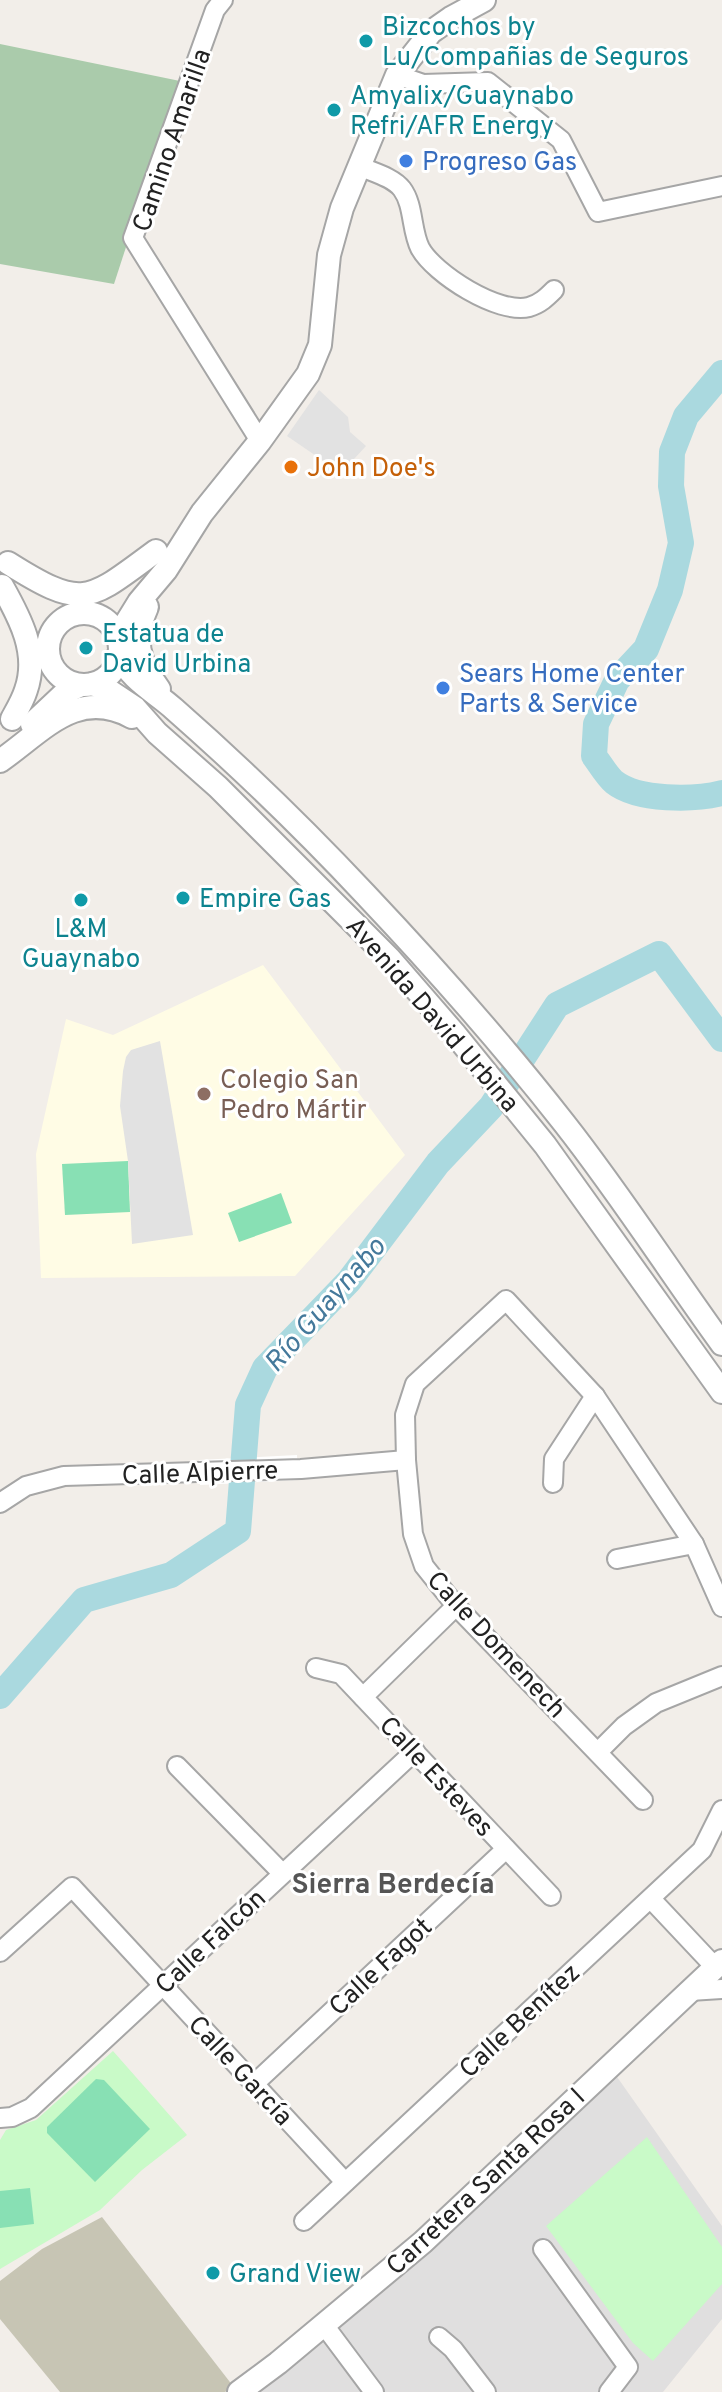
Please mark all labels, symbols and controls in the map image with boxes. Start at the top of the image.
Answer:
place label: Bizcochos by Lu/Compañias de Seguros [382,12,689,75]
marker: Bizcochos by Lu/Compañias de Seguros [357,32,375,50]
street label: Camino Amarilla [127,45,220,237]
place label: Amyalix/Guaynabo Refri/AFR Energy [350,81,574,144]
marker: Amyalix/Guaynabo Refri/AFR Energy [325,101,343,119]
place label: Progreso Gas [422,147,577,180]
marker: Progreso Gas [397,152,415,170]
place label: John Doe's [307,453,436,486]
marker: John Doe's [282,458,300,476]
place label: Estatua de David Urbina [102,619,251,682]
marker: Estatua de David Urbina [77,639,95,657]
place label: Sears Home Center Parts & Service [459,659,685,722]
marker: Sears Home Center Parts & Service [434,679,452,697]
place label: Empire Gas [199,884,331,917]
marker: Empire Gas [174,889,192,907]
marker: L&M Guaynabo [72,891,90,909]
street label: Avenida David Urbina [337,911,525,1120]
place label: L&M Guaynabo [22,914,140,977]
place label: Colegio San Pedro Mártir [220,1065,367,1128]
marker: Colegio San Pedro Mártir [195,1085,213,1103]
water label: Río Guaynabo [258,1231,395,1381]
street label: Calle Alpierre [121,1455,279,1494]
street label: Calle Domenech [418,1565,572,1726]
street label: Calle Esteves [371,1710,500,1845]
district label: Sierra Berdecía [291,1868,495,1904]
street label: Calle Falcón [149,1883,274,2003]
street label: Calle Fagot [323,1912,440,2024]
street label: Calle Benítez [453,1957,588,2086]
street label: Calle García [180,2010,299,2134]
street label: Carretera Santa Rosa I [380,2082,593,2284]
place label: Grand View [229,2259,361,2292]
marker: Grand View [204,2264,222,2282]

